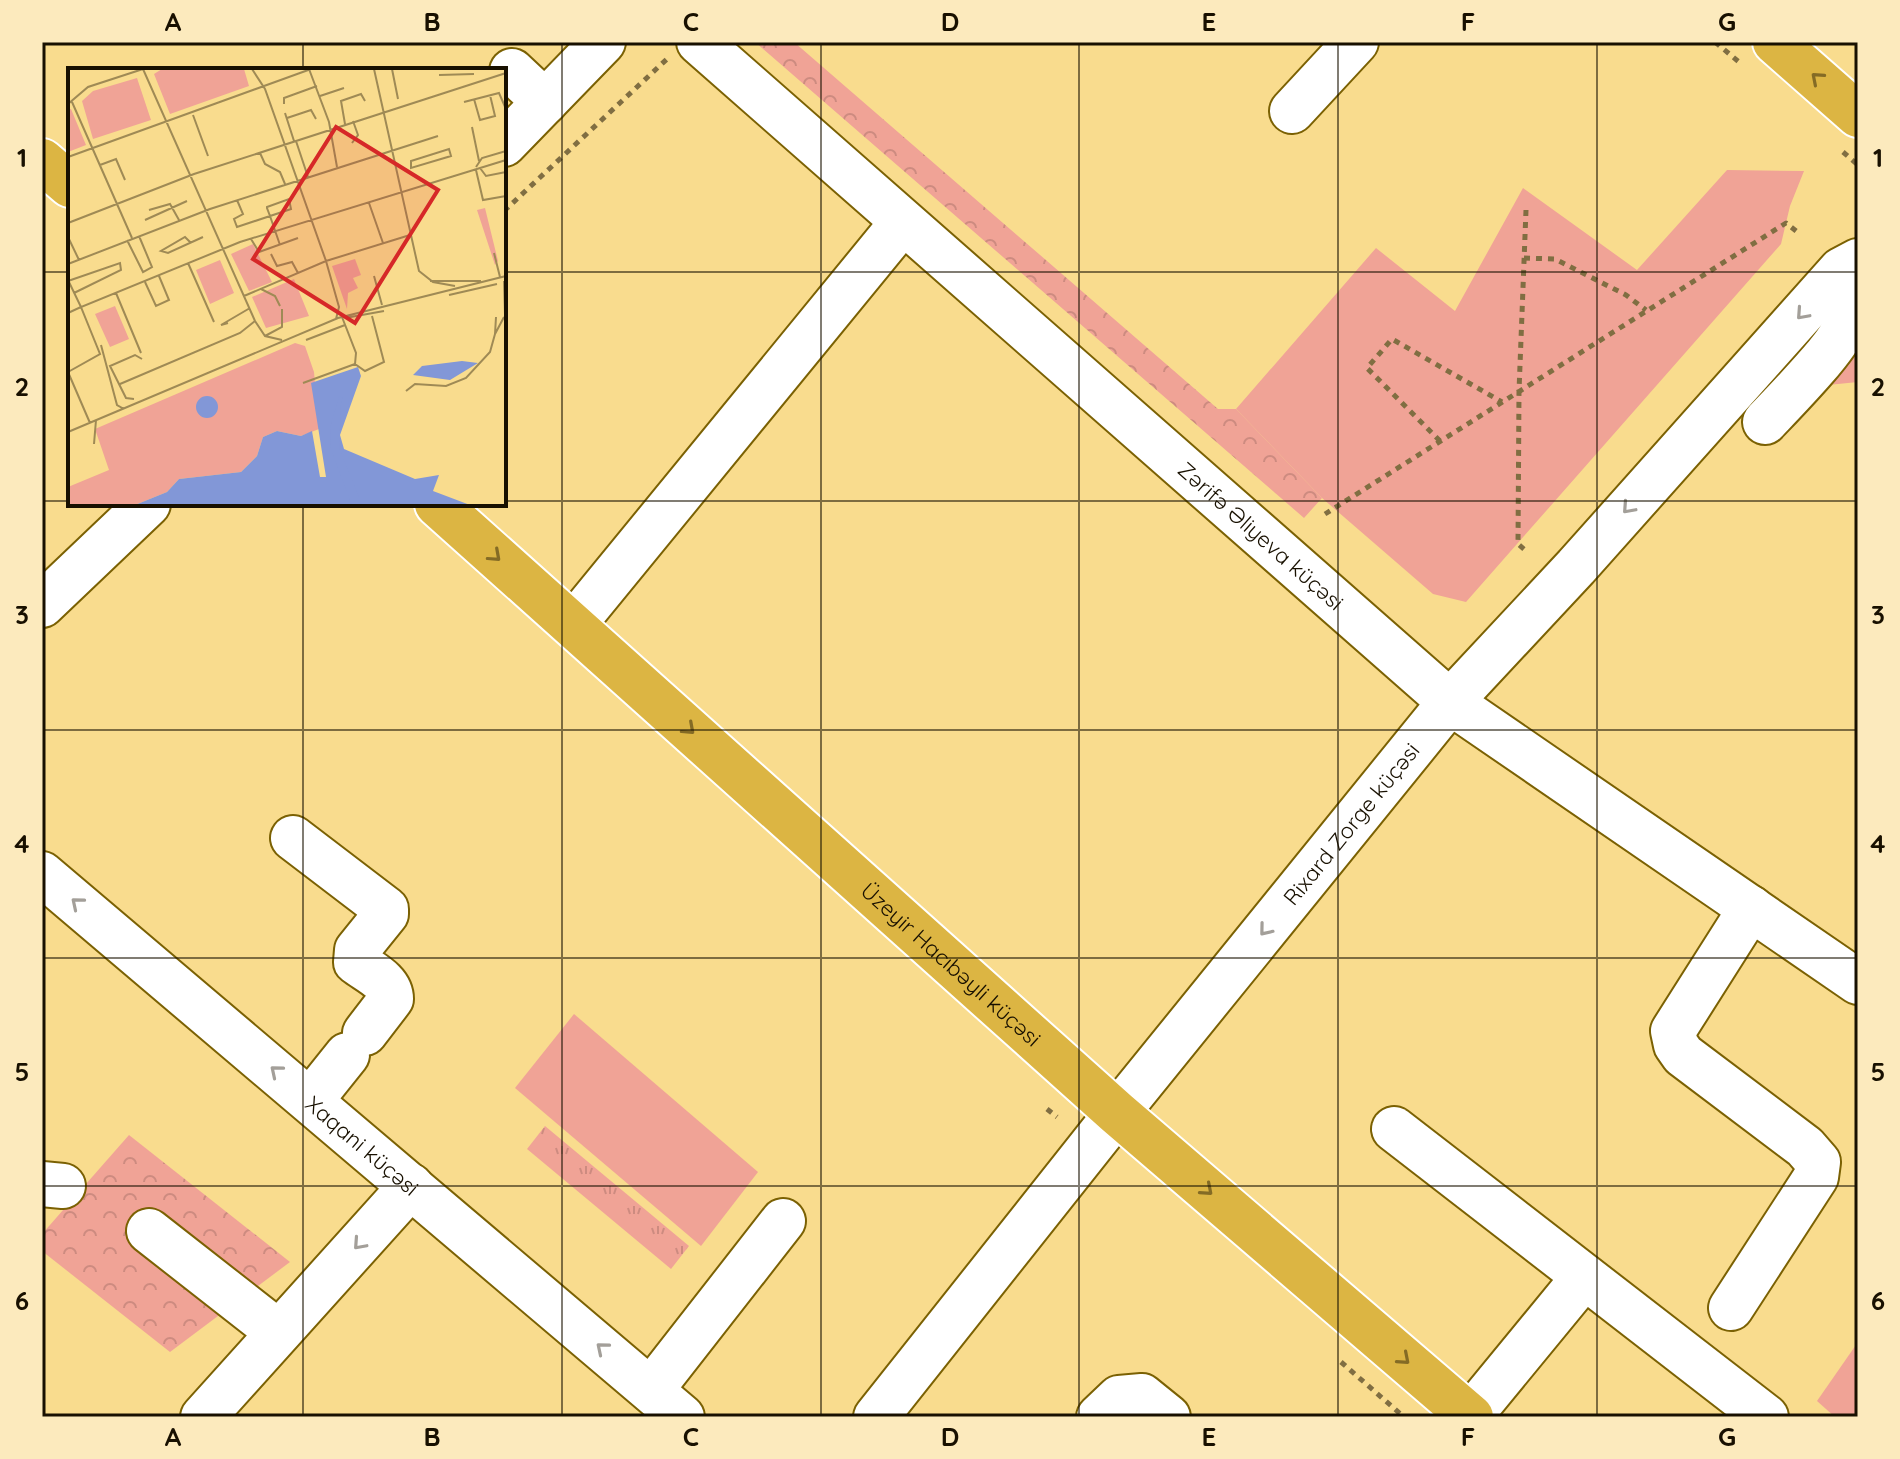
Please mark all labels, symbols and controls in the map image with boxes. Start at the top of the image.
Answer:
text: A [165,5,182,38]
text: B [423,5,441,38]
text: C [683,5,699,38]
text: D [941,5,959,38]
text: E [1202,5,1216,38]
text: F [1461,5,1475,38]
text: G [1718,5,1736,38]
inset map [68,68,506,506]
one-way arrow [1811,74,1826,88]
text: 1 [17,141,27,174]
text: 1 [1873,141,1883,174]
one-way arrow [1797,305,1811,319]
text: 2 [15,370,29,403]
text: 2 [1871,370,1885,403]
street label: Zərifə Əliyeva küçəsi [1172,455,1350,616]
one-way arrow [1624,498,1638,513]
one-way arrow [486,546,501,561]
text: 3 [15,598,29,631]
text: 3 [1871,598,1885,631]
one-way arrow [680,720,695,734]
street label: Rixard Zorge küçəsi [1277,737,1425,911]
text: 4 [14,827,30,860]
text: 4 [1870,827,1886,860]
street label: Üzeyir Hacıbəyli küçəsi [855,876,1047,1052]
one-way arrow [71,898,86,913]
one-way arrow [1261,921,1275,936]
text: 5 [15,1055,29,1088]
text: 5 [1871,1055,1885,1088]
one-way arrow [271,1066,285,1081]
street label: Xaqani küçəsi [300,1090,425,1202]
one-way arrow [1198,1180,1213,1195]
one-way arrow [353,1235,368,1249]
text: 6 [15,1284,29,1317]
text: 6 [1871,1284,1885,1317]
one-way arrow [596,1343,611,1358]
one-way arrow [1395,1350,1410,1364]
text: A [165,1420,182,1453]
text: B [423,1420,441,1453]
text: C [683,1420,699,1453]
text: D [941,1420,959,1453]
text: E [1202,1420,1216,1453]
text: F [1461,1420,1475,1453]
text: G [1718,1420,1736,1453]

